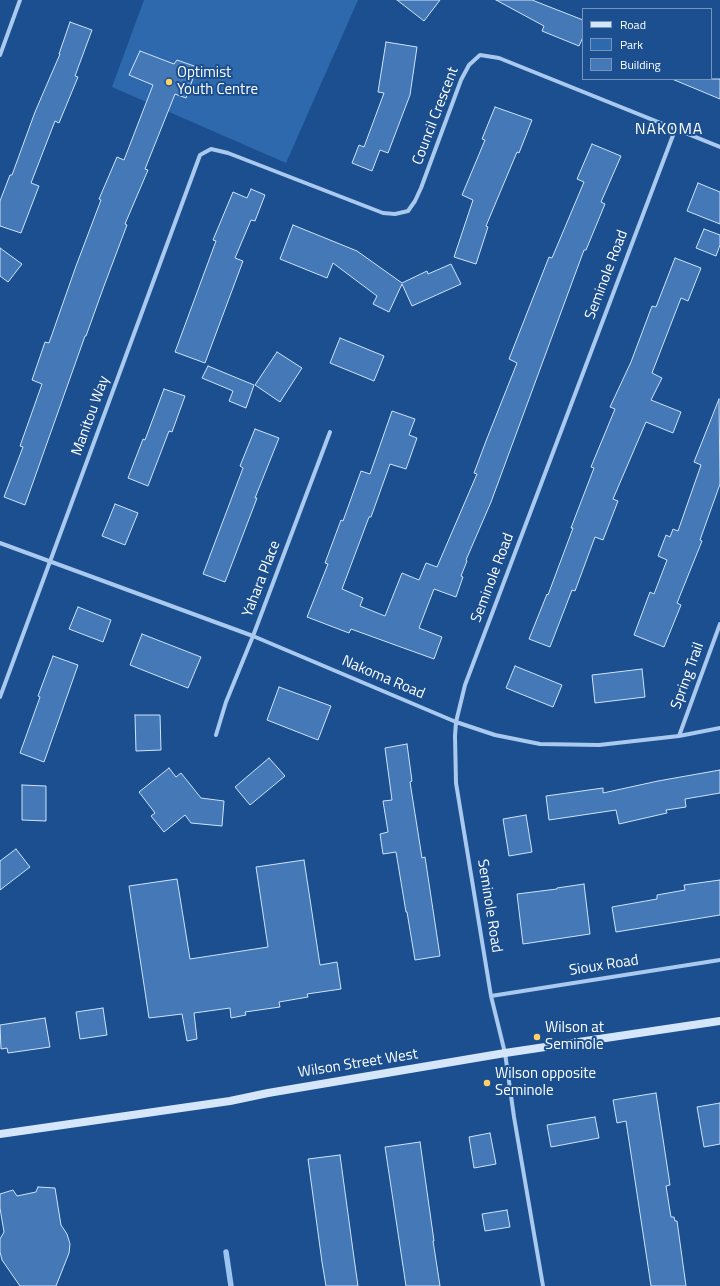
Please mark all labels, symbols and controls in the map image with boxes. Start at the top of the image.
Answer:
legend [582,8,712,80]
text: Road [620,15,646,34]
text: Park [620,35,643,54]
text: Building [620,55,661,74]
place label: Optimist Youth Centre [177,64,258,99]
street label: Council Crescent [409,64,463,168]
marker: Optimist Youth Centre [164,77,174,87]
district label: NAKOMA [635,120,703,140]
street label: Seminole Road [582,228,632,322]
street label: Manitou Way [68,374,114,458]
street label: Seminole Road [468,531,518,625]
street label: Yahara Place [239,538,285,620]
street label: Spring Trail [668,640,708,712]
street label: Nakoma Road [339,652,427,704]
street label: Seminole Road [473,858,505,954]
street label: Sioux Road [568,952,640,980]
place label: Wilson at Seminole [545,1019,604,1054]
marker: Wilson at Seminole [532,1032,542,1042]
street label: Wilson Street West [297,1046,419,1082]
place label: Wilson opposite Seminole [495,1065,596,1100]
marker: Wilson opposite Seminole [482,1078,492,1088]

